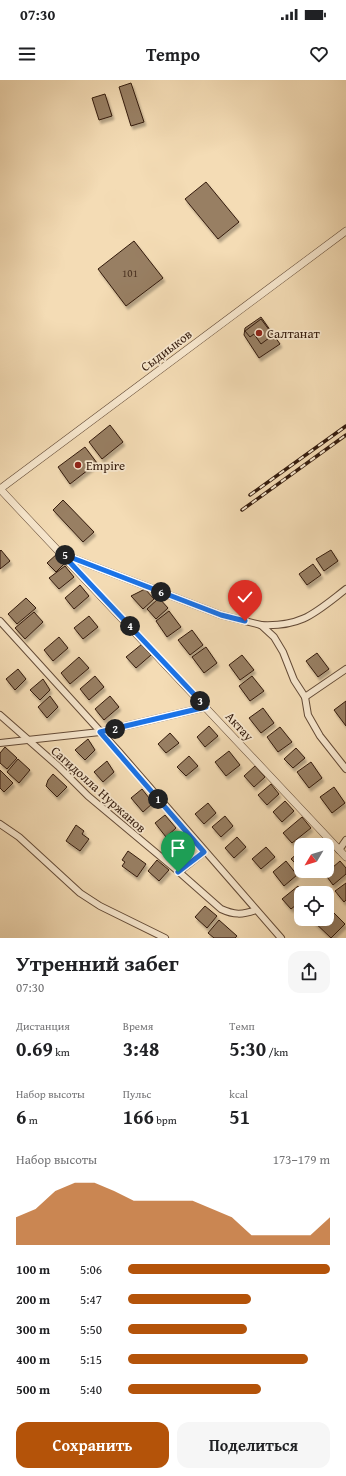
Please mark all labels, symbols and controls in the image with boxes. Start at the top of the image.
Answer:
text: 07:30 [20,4,55,25]
text: Tempo [146,41,200,68]
icon: menu [16,43,38,65]
icon: heart [308,43,330,65]
house number: 101 [122,265,138,281]
place label: Салтанат [267,324,321,343]
street label: Сыдиыков [137,325,196,376]
marker: Салтанат [254,328,264,338]
place label: Empire [86,456,125,475]
marker: Empire [73,460,83,470]
pin: 5 [55,545,75,565]
text: 5 [62,547,68,563]
pin [228,580,262,621]
pin: 6 [151,582,171,602]
text: 6 [158,584,164,600]
icon: check [234,586,256,608]
pin: 4 [120,616,140,636]
text: 4 [127,618,133,634]
pin: 3 [190,691,210,711]
text: 3 [197,693,203,709]
street label: Актау [221,708,258,745]
pin: 2 [105,719,125,739]
text: 2 [112,721,118,737]
street label: Сагидолла Нуржанов [47,741,150,837]
pin: 1 [148,789,168,809]
text: 1 [155,791,161,807]
pin [161,831,195,872]
icon: arrive [167,837,189,859]
north arrow [294,838,334,878]
map controls [294,838,334,926]
button: locate [294,886,334,926]
text: Утренний забег [16,947,179,979]
button: share [288,951,330,993]
text: 07:30 [16,978,44,997]
text: Дистанция [16,1018,70,1034]
text: Время [123,1018,153,1034]
text: Темп [229,1018,255,1034]
text: 0.69 [16,1034,53,1063]
text: 3:48 [123,1034,159,1063]
text: 5:30 [229,1034,266,1063]
text: km [53,1044,70,1060]
text: /km [266,1044,288,1060]
text: Набор высоты [16,1086,85,1102]
text: Пульс [123,1086,151,1102]
text: kcal [229,1086,248,1102]
text: 6 [16,1102,26,1131]
text: 166 [123,1102,154,1131]
text: 51 [229,1102,250,1131]
text: m [26,1112,38,1128]
text: bpm [154,1112,177,1128]
text: Набор высоты [16,1150,97,1169]
text: 173–179 m [273,1150,330,1169]
text: 100 m [16,1260,50,1279]
text: 5:06 [80,1260,102,1279]
text: 200 m [16,1290,50,1309]
text: 5:47 [80,1290,102,1309]
text: 300 m [16,1320,50,1339]
text: 5:50 [80,1320,102,1339]
text: 400 m [16,1350,50,1369]
text: 5:15 [80,1350,102,1369]
text: 500 m [16,1380,50,1399]
text: 5:40 [80,1380,102,1399]
button: Сохранить [16,1422,169,1468]
button: Поделиться [177,1422,330,1468]

